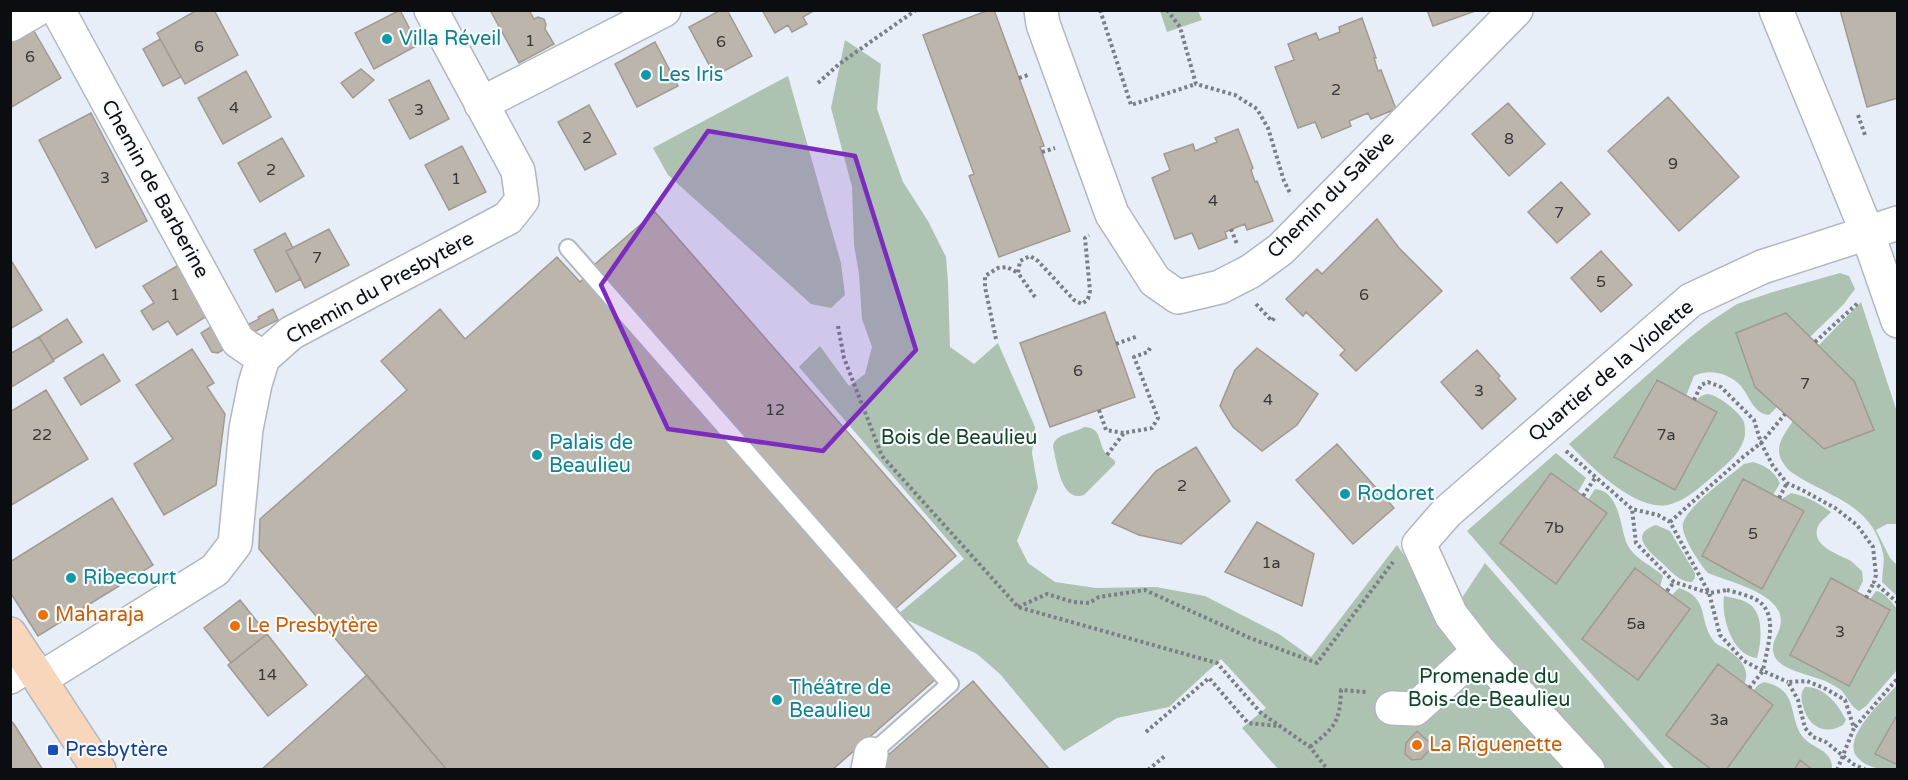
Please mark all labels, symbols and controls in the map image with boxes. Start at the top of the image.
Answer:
place label: Villa Réveil [399,27,501,51]
house number: 1 [525,31,535,51]
marker: Villa Réveil [380,32,394,46]
house number: 6 [716,32,726,52]
house number: 6 [194,37,204,57]
house number: 6 [25,47,35,67]
place label: Les Iris [658,63,723,87]
marker: Les Iris [639,68,653,82]
house number: 2 [1331,80,1341,100]
street label: Chemin de Barberine [96,96,214,282]
house number: 4 [229,98,239,118]
house number: 3 [414,100,424,120]
street label: Chemin du Salève [1263,127,1399,263]
house number: 2 [582,128,592,148]
house number: 8 [1504,129,1514,149]
house number: 9 [1668,154,1678,174]
house number: 2 [266,160,276,180]
house number: 3 [100,168,110,188]
house number: 1 [451,169,461,189]
house number: 4 [1208,191,1218,211]
house number: 7 [1554,203,1564,223]
street label: Chemin du Presbytère [282,226,478,350]
house number: 7 [312,248,322,268]
house number: 5 [1596,272,1606,292]
house number: 1 [170,285,180,305]
house number: 6 [1359,285,1369,305]
street label: Quartier de la Violette [1524,295,1698,447]
house number: 6 [1073,361,1083,381]
house number: 7 [1800,374,1810,394]
house number: 3 [1474,381,1484,401]
house number: 4 [1263,390,1273,410]
house number: 12 [765,400,785,420]
house number: 22 [32,425,52,445]
house number: 7a [1656,425,1676,445]
park label: Bois de Beaulieu [881,426,1037,450]
place label: Palais de Beaulieu [549,431,633,478]
marker: Palais de Beaulieu [530,448,544,462]
house number: 2 [1177,476,1187,496]
place label: Rodoret [1357,482,1435,506]
marker: Rodoret [1338,487,1352,501]
house number: 7b [1544,518,1564,538]
house number: 5 [1748,524,1758,544]
house number: 1a [1261,553,1281,573]
place label: Ribecourt [83,566,177,590]
marker: Ribecourt [64,571,78,585]
place label: Maharaja [55,603,144,627]
marker: Maharaja [36,608,50,622]
place label: Le Presbytère [247,614,378,638]
house number: 5a [1626,614,1646,634]
marker: Le Presbytère [228,619,242,633]
house number: 3 [1835,622,1845,642]
house number: 14 [257,665,277,685]
park label: Promenade du Bois-de-Beaulieu [1408,665,1570,712]
place label: Théâtre de Beaulieu [789,676,891,723]
marker: Théâtre de Beaulieu [770,693,784,707]
house number: 3a [1709,710,1729,730]
place label: La Riguenette [1429,733,1562,757]
place label: Presbytère [65,738,168,762]
marker: La Riguenette [1410,738,1424,752]
marker: Presbytère [46,743,60,757]

